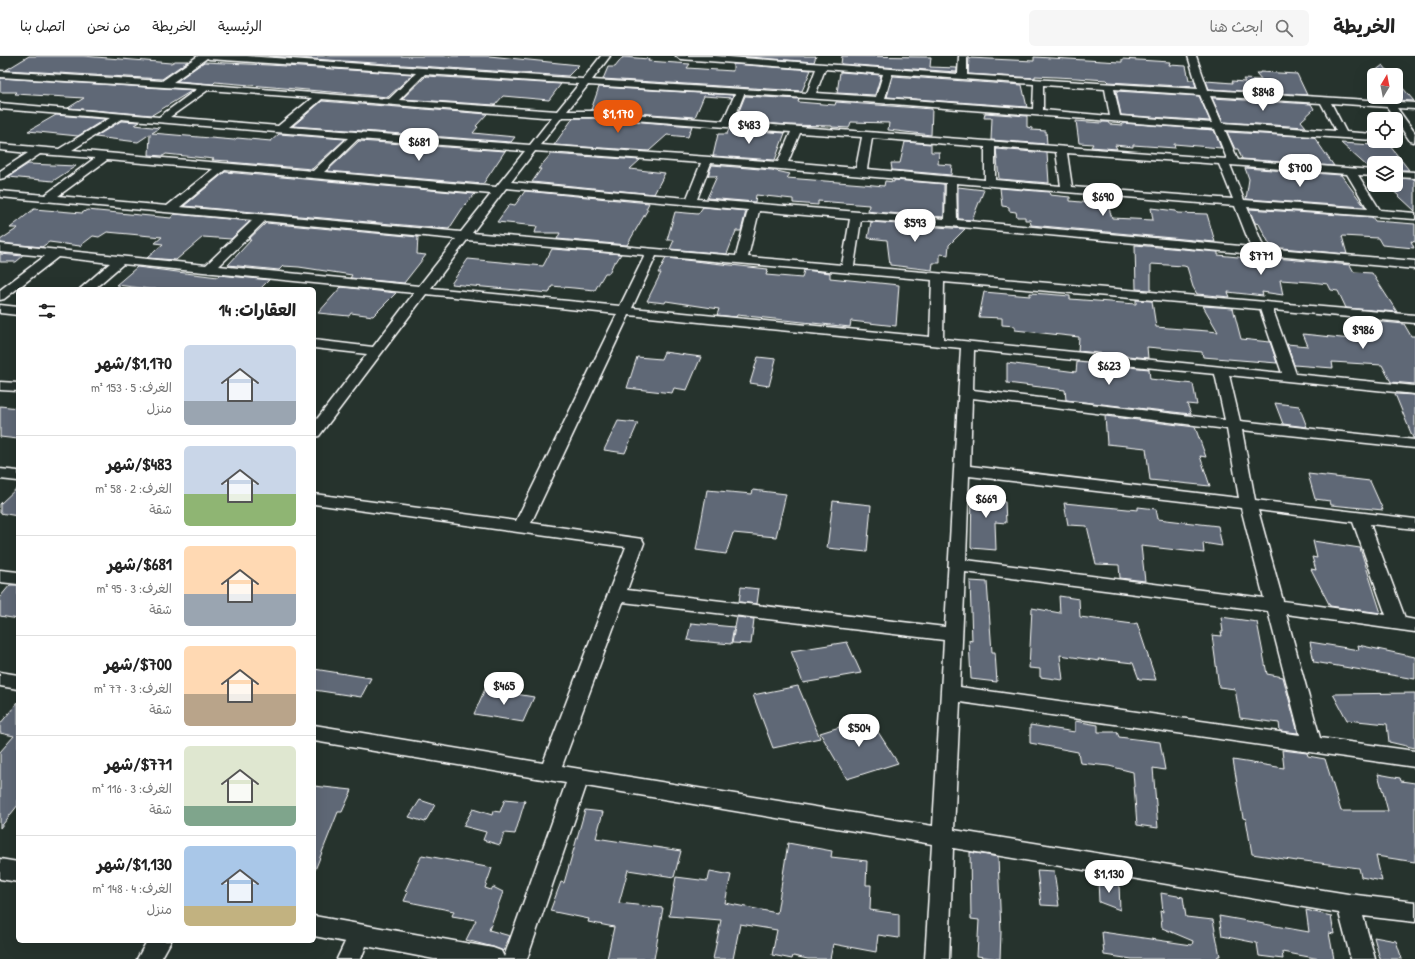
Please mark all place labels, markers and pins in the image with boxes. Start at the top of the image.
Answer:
pin: $848 [1239,78,1287,112]
pin: $1,170 [585,100,651,134]
pin: $483 [725,111,773,145]
pin: $681 [395,128,443,162]
pin: $700 [1276,154,1324,188]
pin: $690 [1079,183,1127,217]
pin: $593 [891,209,939,243]
pin: $771 [1237,242,1285,276]
pin: $986 [1339,316,1387,350]
pin: $623 [1085,352,1133,386]
pin: $669 [962,485,1010,519]
pin: $465 [480,672,528,706]
pin: $504 [835,714,883,748]
pin: $1,130 [1076,860,1142,894]

